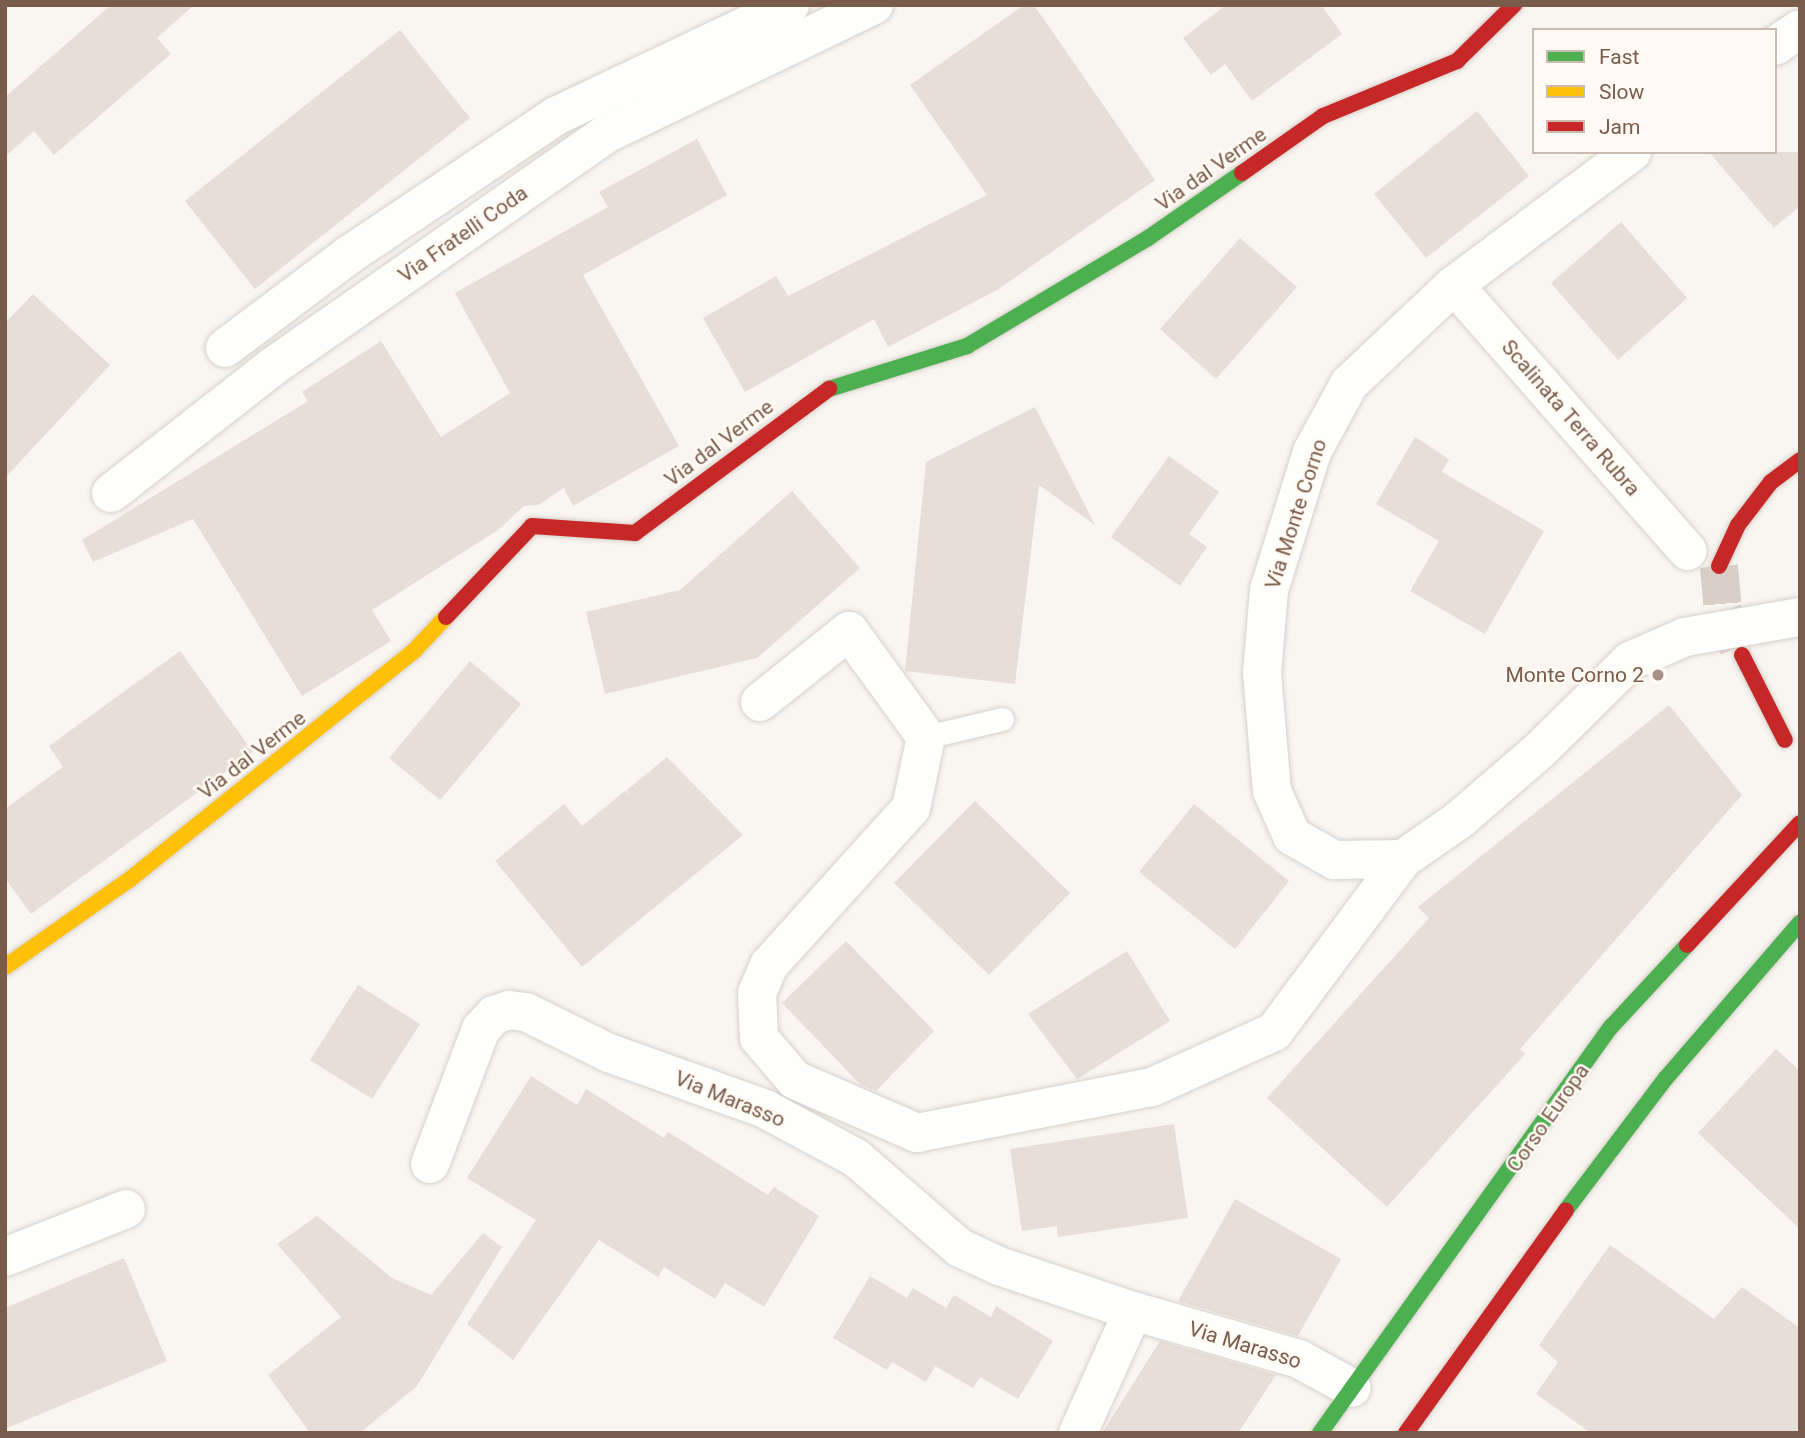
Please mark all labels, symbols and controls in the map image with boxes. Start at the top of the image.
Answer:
legend [1532,28,1777,154]
text: Fast [1599,45,1639,69]
text: Slow [1599,80,1644,104]
text: Jam [1599,115,1640,139]
street label: Via dal Verme [1151,122,1271,216]
street label: Via Fratelli Coda [394,180,532,288]
street label: Scalinata Terra Rubra [1496,335,1646,501]
street label: Via dal Verme [660,394,778,492]
street label: Via Monte Corno [1260,436,1332,592]
place label: Monte Corno 2 [1506,662,1644,688]
marker: Monte Corno 2 [1650,667,1666,683]
street label: Via dal Verme [193,705,311,805]
street label: Corso Europa [1501,1059,1595,1177]
street label: Via Marasso [671,1065,789,1133]
street label: Via Marasso [1186,1316,1304,1374]

